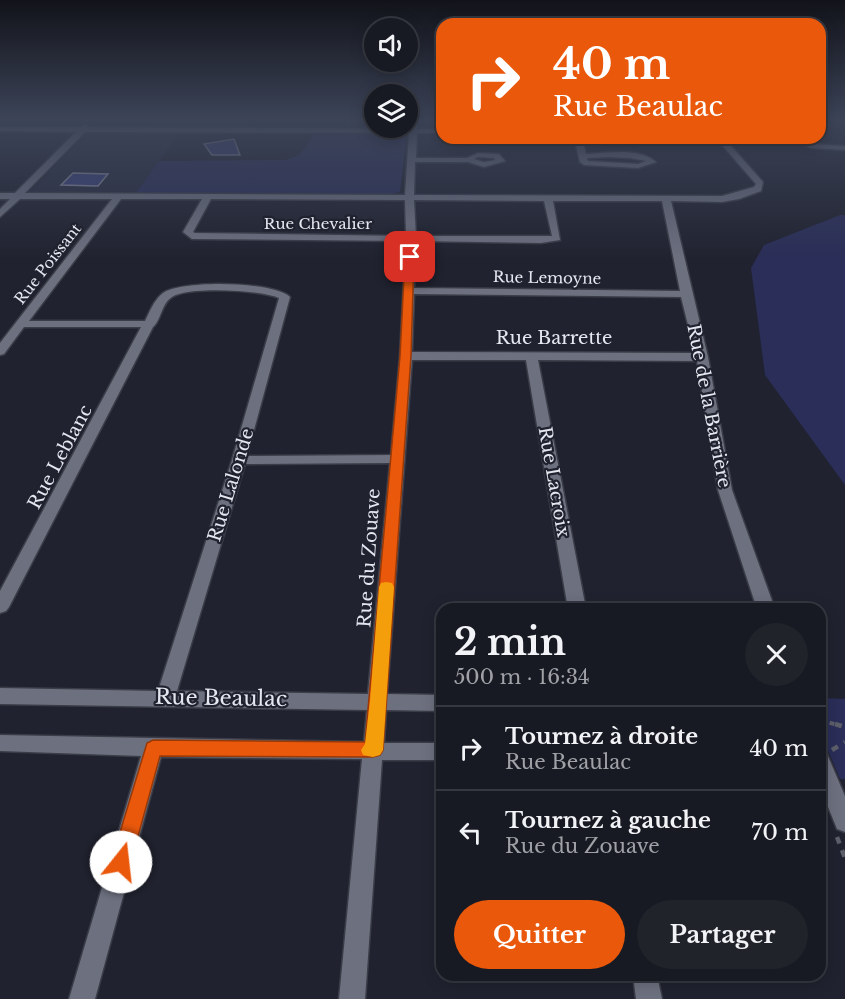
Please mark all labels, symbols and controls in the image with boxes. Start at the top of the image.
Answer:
map controls [364,18,418,138]
button: sound [364,18,418,72]
text: 40 m [553,38,670,90]
icon: right [454,42,532,120]
button: layers [364,84,418,138]
text: Rue Beaulac [553,90,723,123]
street label: Rue Chevalier [264,214,373,233]
street label: Rue Poissant [10,219,85,308]
pin [384,231,435,282]
icon: arrive [393,240,426,273]
street label: Rue Lemoyne [493,267,601,288]
street label: Rue de la Barrière [682,322,736,490]
street label: Rue Barrette [496,327,612,349]
street label: Rue Leblanc [23,401,97,513]
street label: Rue Lacroix [533,425,575,539]
street label: Rue Lalonde [203,426,259,544]
street label: Rue du Zouave [353,488,385,628]
text: 2 min [454,620,566,665]
button: close [745,623,808,686]
text: 500 m · 16:34 [454,665,590,689]
street label: Rue Beaulac [155,684,287,712]
text: Tournez à droite [505,723,698,750]
icon: right [454,732,487,765]
text: 40 m [750,735,808,762]
text: Rue Beaulac [505,750,631,774]
text: Tournez à gauche [505,807,711,834]
icon: left [454,816,487,849]
text: 70 m [751,819,808,846]
position arrow [89,830,153,894]
text: Rue du Zouave [505,834,660,858]
button: Quitter [454,900,625,969]
button: Partager [637,900,808,969]

